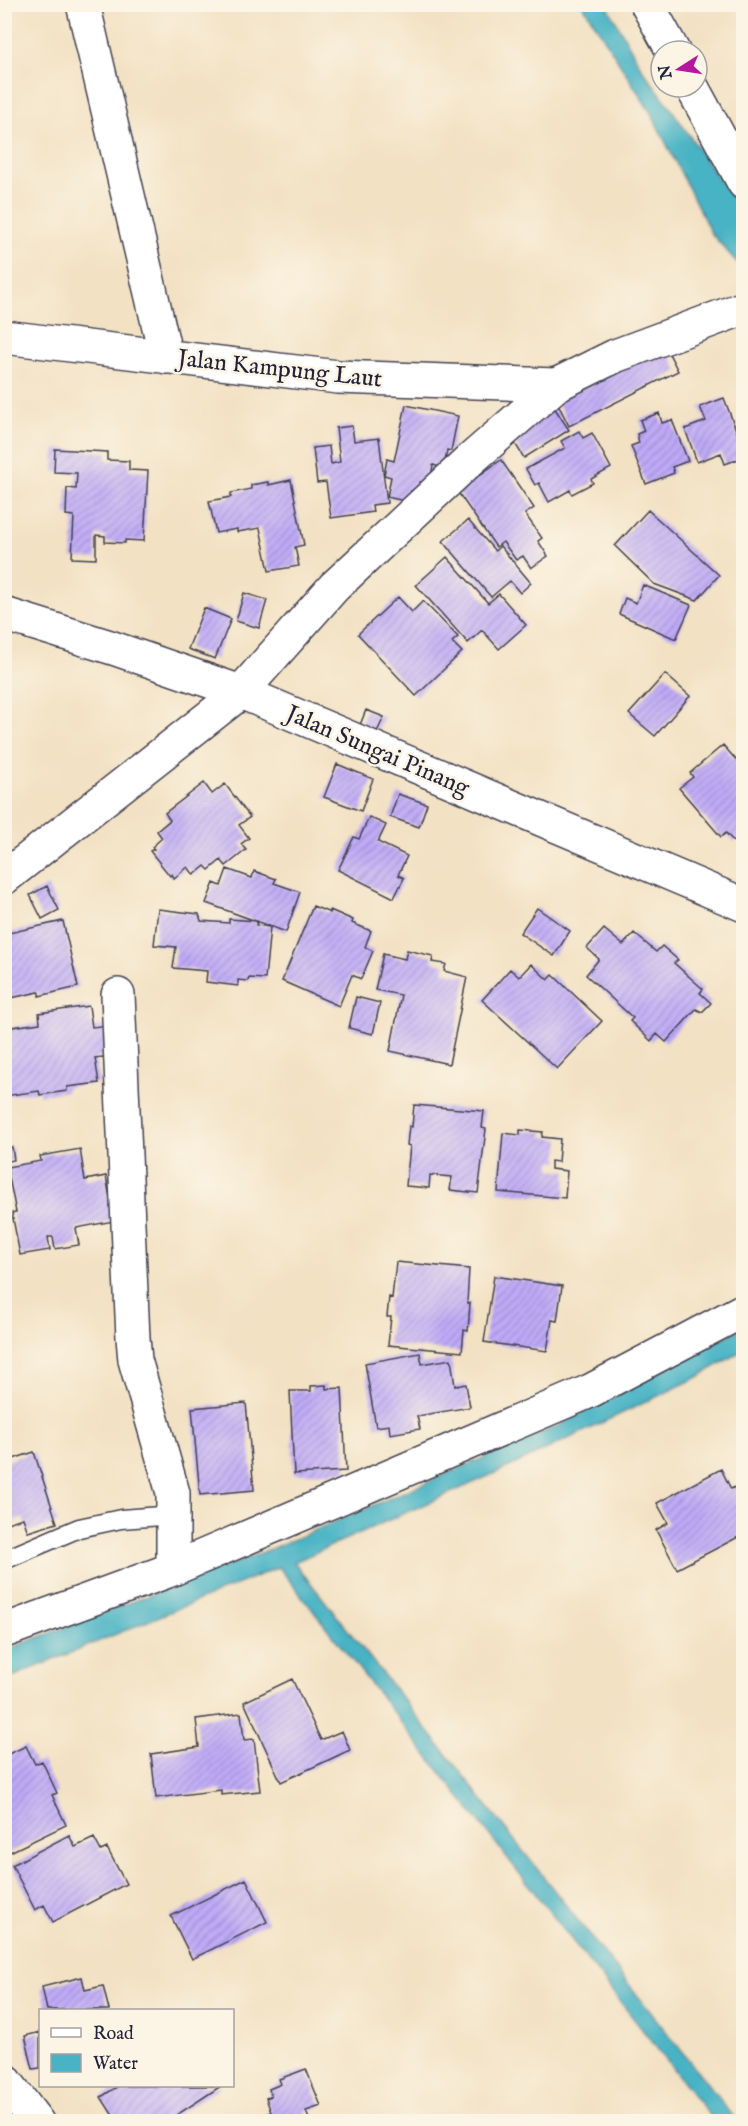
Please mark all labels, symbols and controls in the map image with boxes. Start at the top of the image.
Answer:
north arrow [649,39,709,99]
text: N [655,63,678,82]
street label: Jalan Kampung Laut [173,343,384,396]
street label: Jalan Sungai Pinang [278,698,475,804]
legend [39,2009,234,2087]
text: Road [93,2023,134,2046]
text: Water [93,2053,138,2076]

